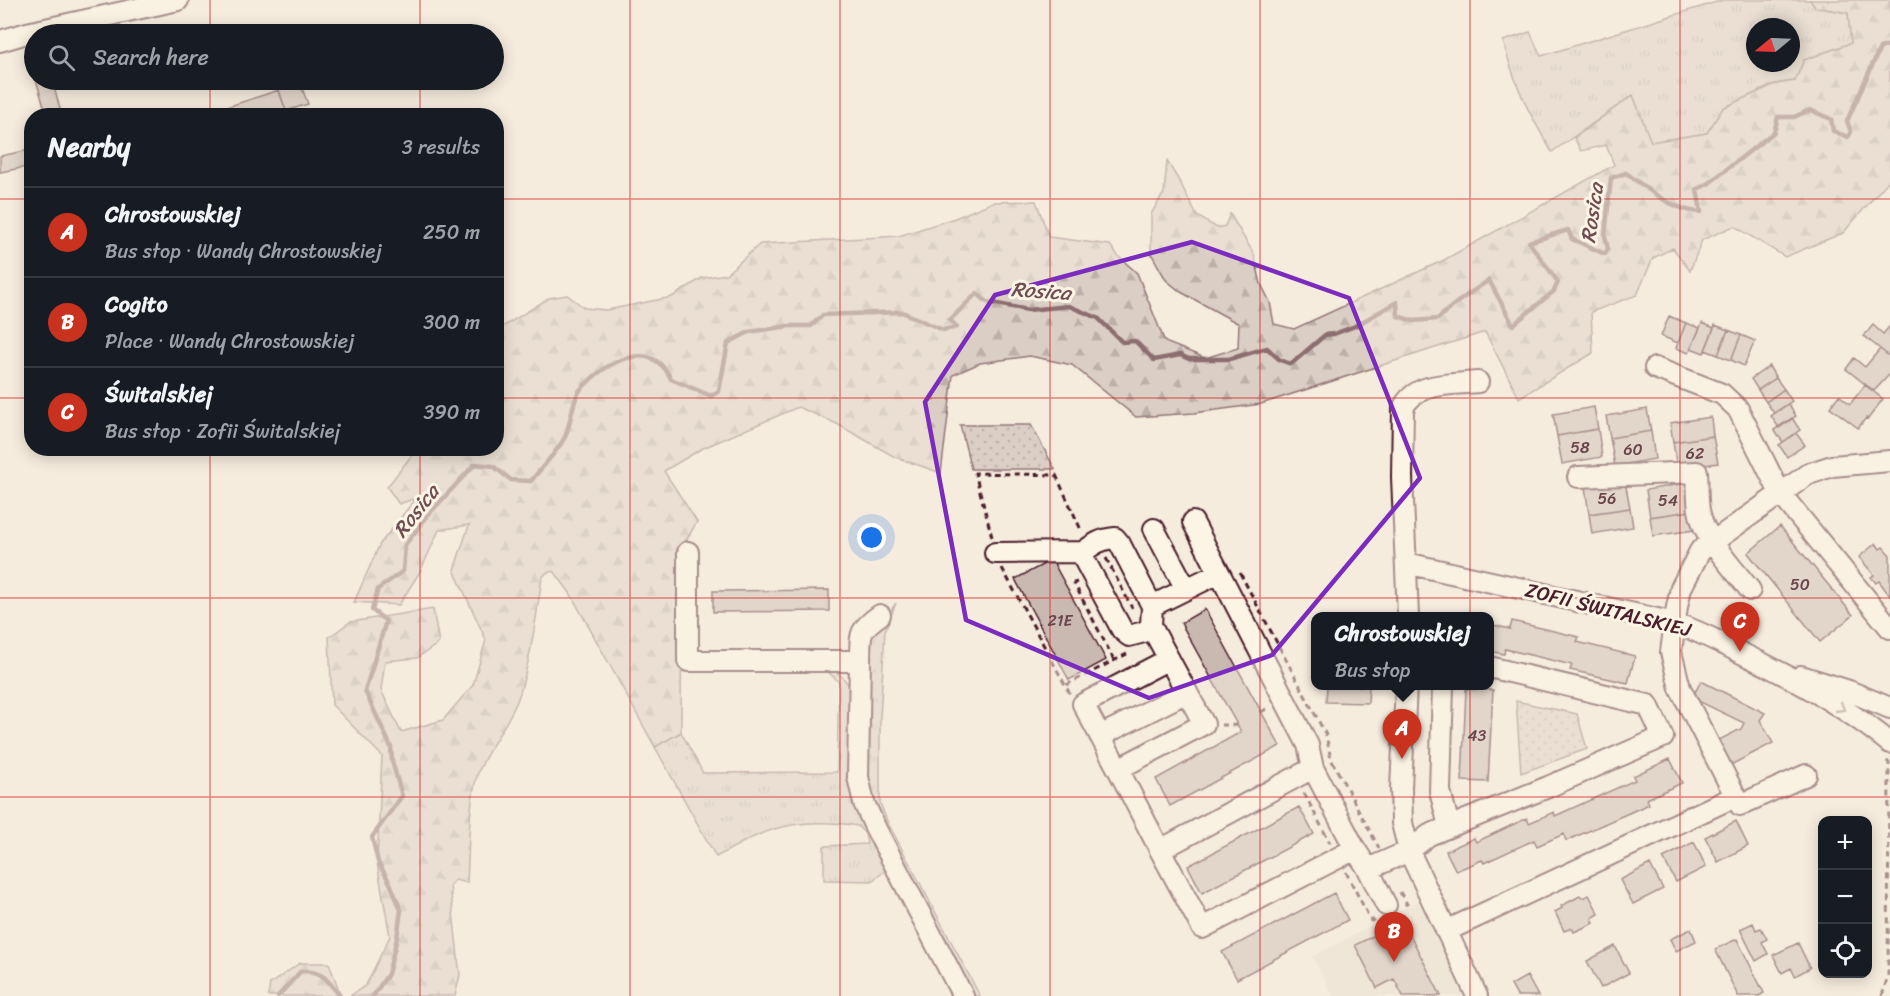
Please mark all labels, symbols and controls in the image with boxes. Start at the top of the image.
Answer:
north arrow [1746,18,1800,72]
search box [24,24,504,90]
text: Search here [93,38,209,77]
icon: search [45,41,78,74]
text: Nearby [48,124,130,170]
text: 3 results [402,130,480,165]
water label: Rosica [1569,178,1615,245]
text: Chrostowskiej [105,195,241,234]
text: A [61,215,74,250]
text: 250 m [423,215,480,250]
text: Bus stop · Wandy Chrostowskiej [105,234,382,269]
water label: Rosica [1010,270,1075,312]
text: Cogito [105,285,168,324]
text: B [61,305,74,340]
text: 300 m [423,305,480,340]
text: Place · Wandy Chrostowskiej [105,324,354,359]
text: Świtalskiej [105,375,213,414]
text: C [61,395,74,430]
text: 390 m [424,395,480,430]
text: Bus stop · Zofii Świtalskiej [105,414,340,449]
house number: 58 [1570,433,1590,462]
house number: 60 [1623,435,1643,464]
house number: 62 [1686,439,1704,468]
water label: Rosica [383,474,451,546]
house number: 56 [1598,484,1616,513]
house number: 54 [1658,486,1678,515]
your location [857,523,886,552]
house number: 50 [1790,570,1810,599]
street label: ZOFII ŚWITALSKIEJ [1521,572,1695,648]
pin: C [1720,602,1760,652]
house number: 21E [1048,606,1074,635]
popup [1311,612,1494,690]
text: Chrostowskiej [1335,614,1470,653]
text: Bus stop [1335,653,1410,688]
one-way arrow [1835,701,1845,713]
pin: A [1382,710,1422,759]
house number: 43 [1468,721,1487,750]
map controls [1818,816,1872,978]
button: + [1818,816,1872,870]
button: − [1818,870,1872,924]
pin: B [1374,912,1414,962]
button: locate [1818,924,1872,978]

